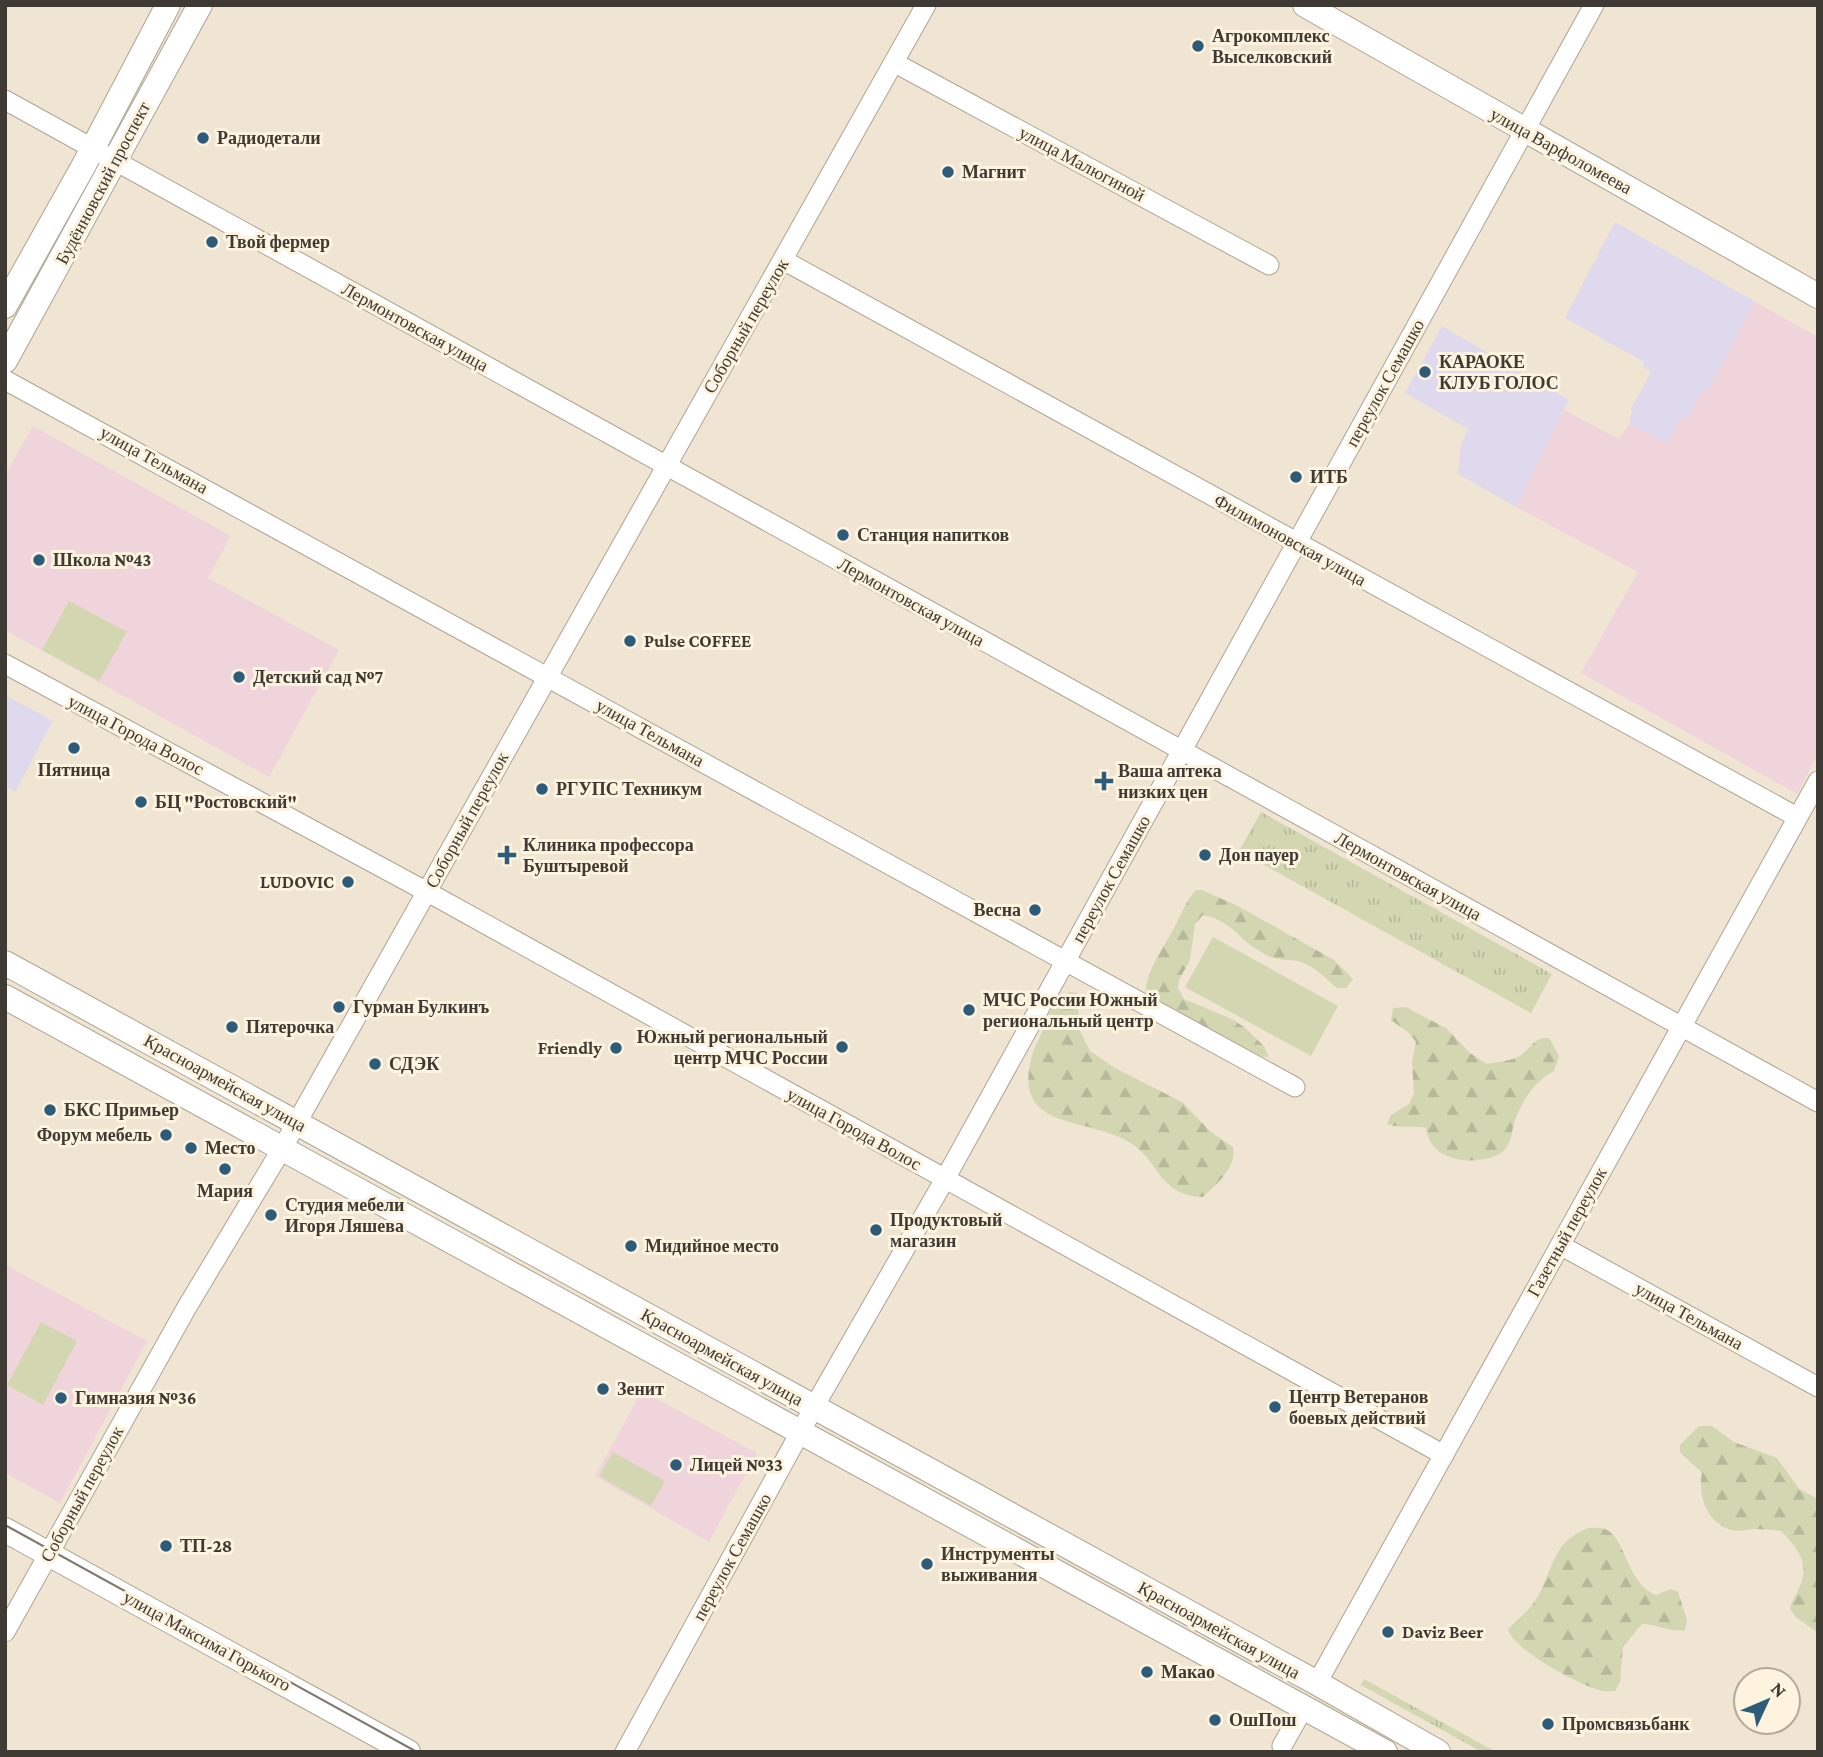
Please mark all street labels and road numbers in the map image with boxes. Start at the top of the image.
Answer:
street label: Будённовский проспект [52,98,154,268]
street label: улица Варфоломеева [1487,104,1635,198]
street label: улица Малюгиной [1016,122,1149,206]
street label: Соборный переулок [699,255,793,397]
street label: Лермонтовская улица [338,278,492,376]
street label: переулок Семашко [1342,316,1428,450]
street label: улица Тельмана [97,422,211,498]
street label: Филимоновская улица [1211,490,1369,590]
street label: Лермонтовская улица [834,553,988,651]
street label: улица Города Волос [65,691,207,779]
street label: улица Тельмана [593,695,707,771]
street label: Соборный переулок [421,748,513,891]
street label: переулок Семашко [1068,812,1154,946]
street label: Лермонтовская улица [1331,827,1485,925]
street label: Красноармейская улица [141,1030,309,1136]
street label: улица Города Волос [783,1084,925,1174]
street label: Газетный переулок [1523,1164,1611,1300]
street label: улица Тельмана [1632,1278,1746,1354]
street label: Красноармейская улица [638,1304,806,1410]
street label: Соборный переулок [36,1422,128,1565]
street label: переулок Семашко [689,1490,775,1624]
street label: Красноармейская улица [1135,1577,1303,1683]
street label: улица Максима Горького [120,1587,294,1695]

